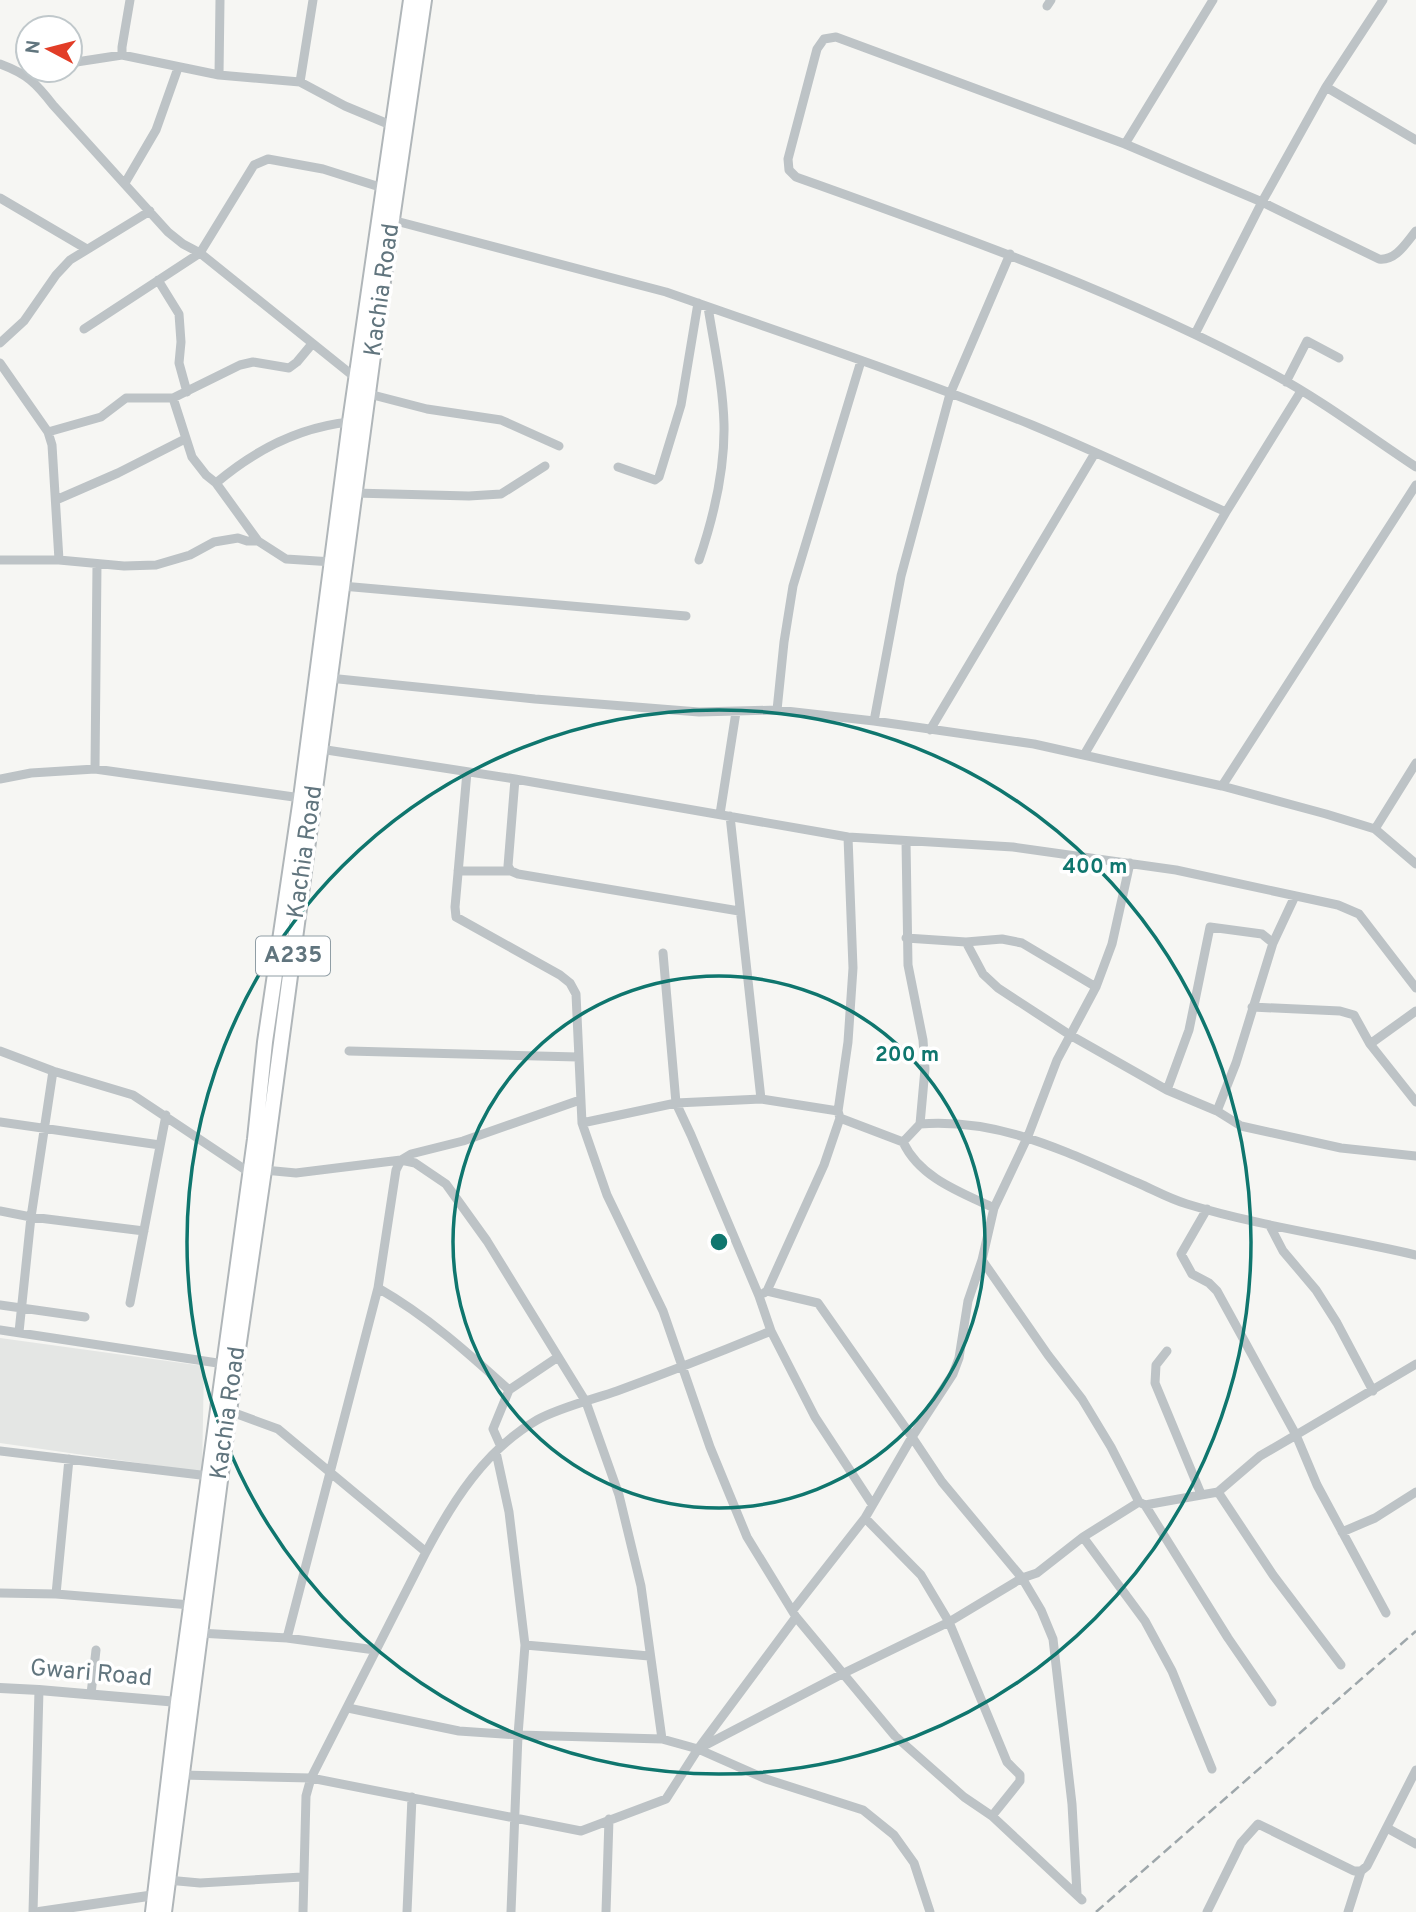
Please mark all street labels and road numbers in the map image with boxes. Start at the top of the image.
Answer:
street label: Kachia Road [359,222,407,358]
street label: Kachia Road [282,784,330,920]
road number: A235 [256,937,330,976]
street label: Kachia Road [205,1345,253,1481]
street label: Gwari Road [29,1654,153,1694]

